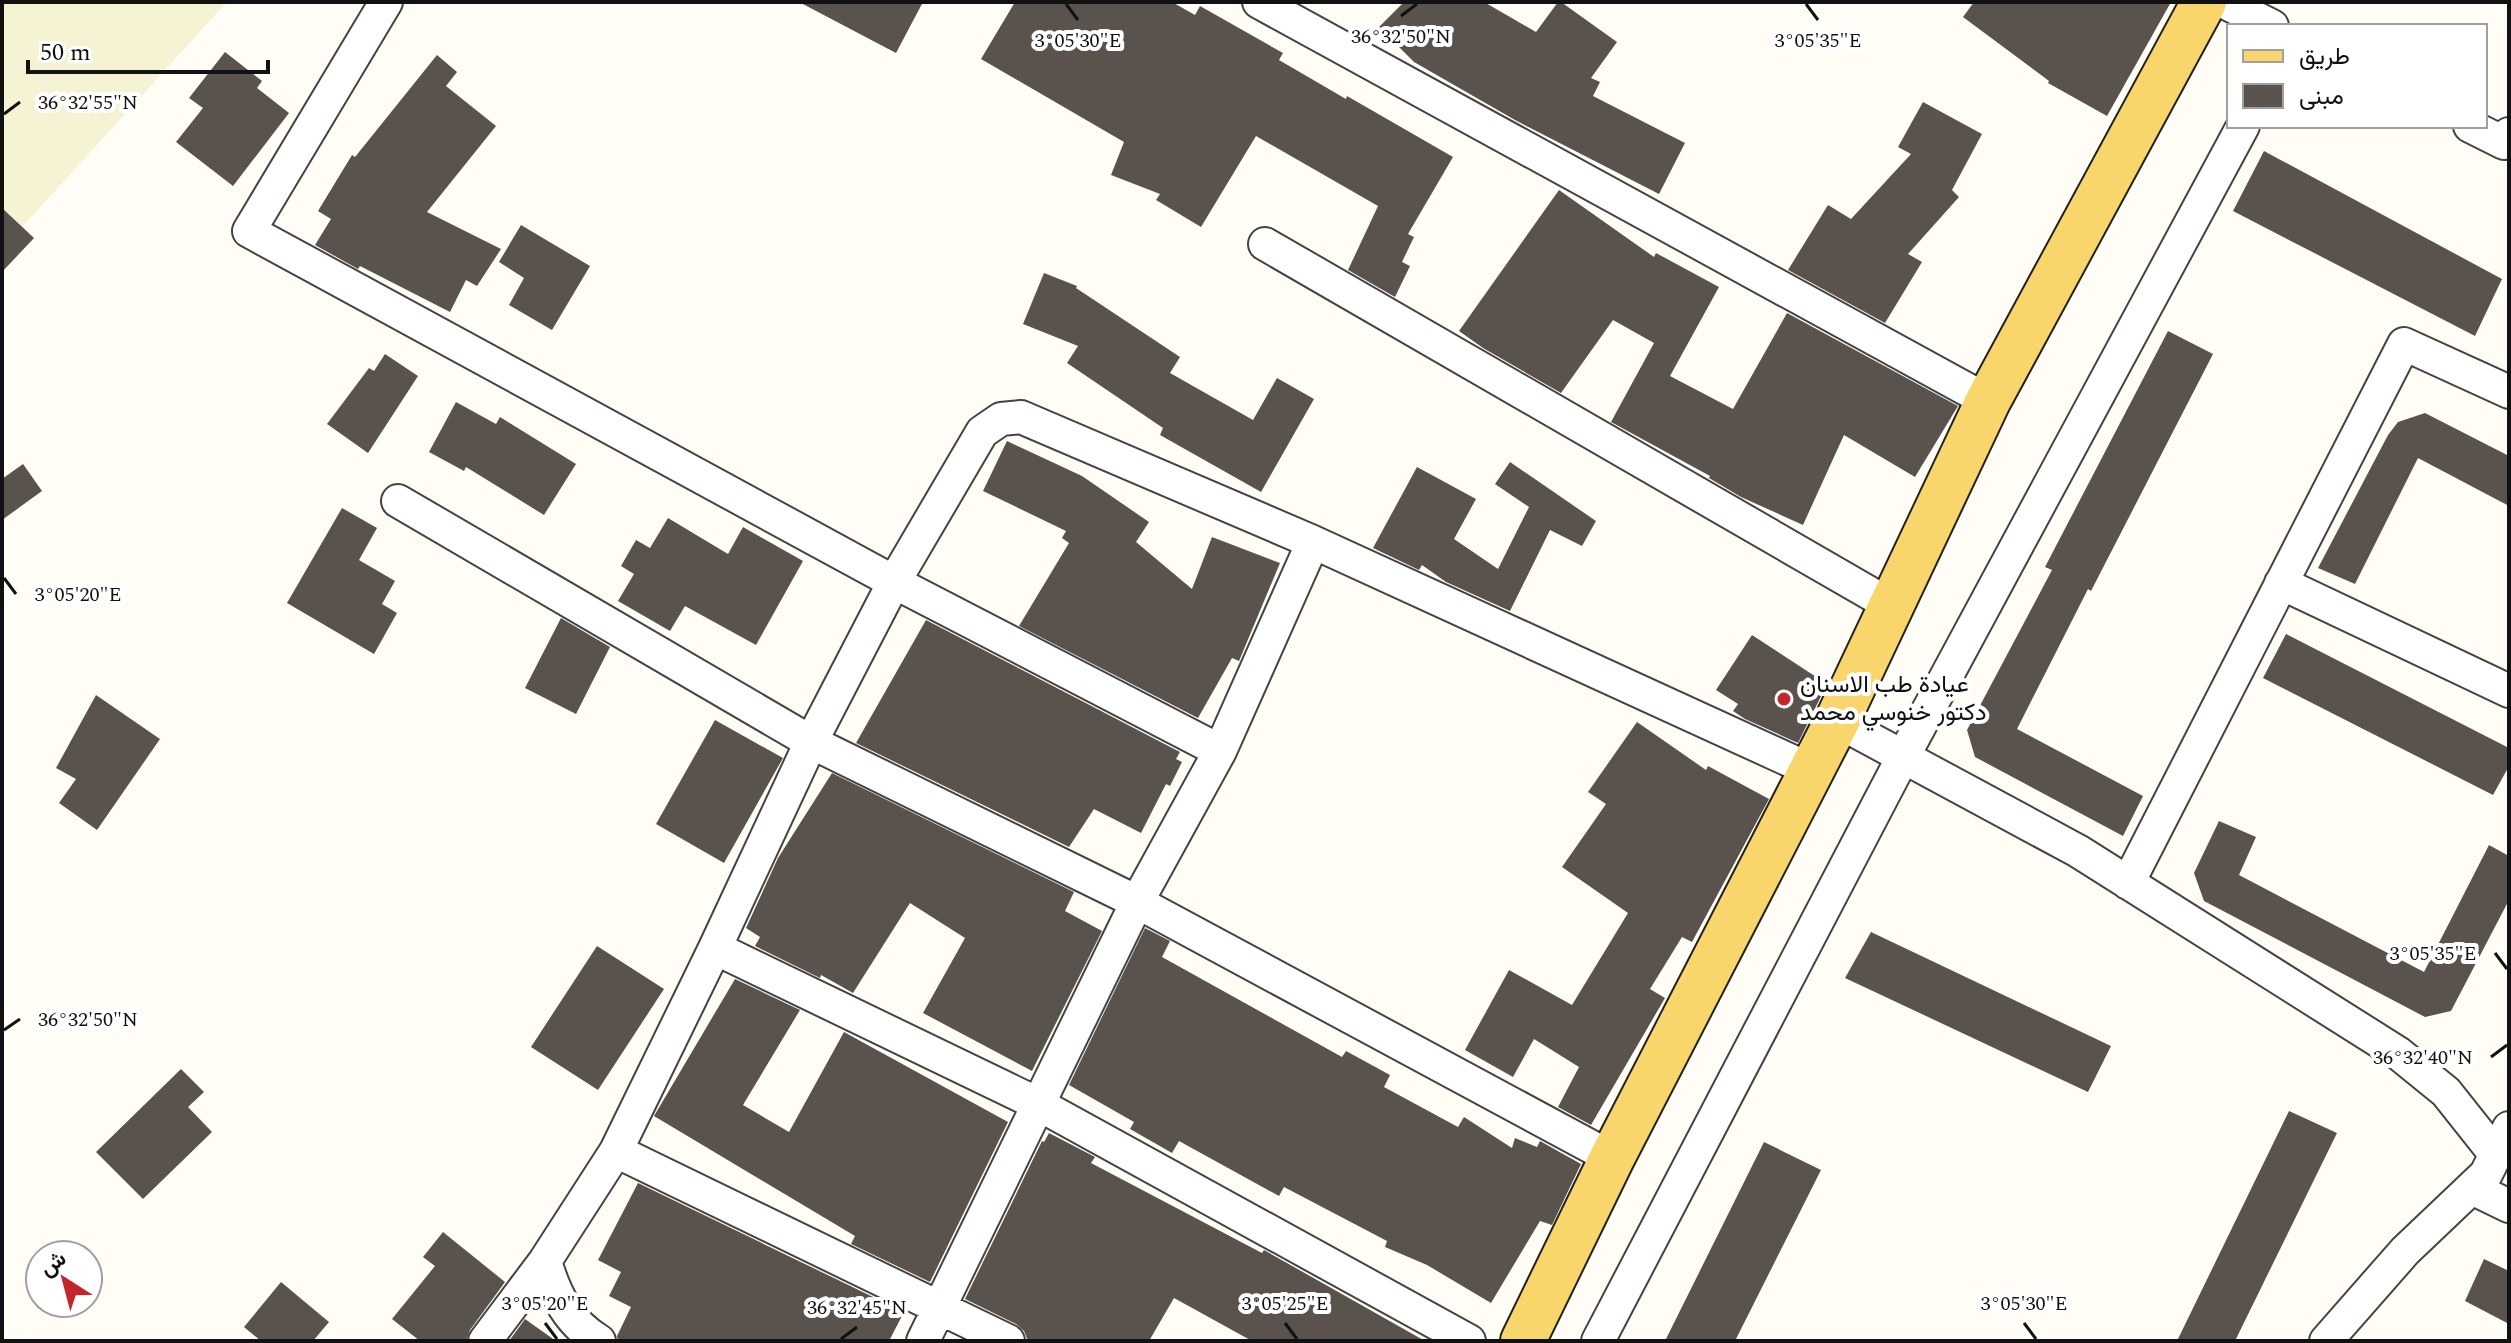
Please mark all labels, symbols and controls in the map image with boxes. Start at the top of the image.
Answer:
text: 36°32'50"N [1351,22,1451,52]
scale bar [28,24,268,74]
legend [2227,24,2487,128]
text: 3°05'30"E [1034,26,1122,56]
text: 3°05'35"E [1774,26,1862,56]
text: 50 m [40,35,91,71]
text: طريق [2299,39,2350,75]
text: مبنى [2299,79,2344,115]
text: 36°32'55"N [38,88,138,118]
text: 3°05'20"E [34,580,122,610]
place label: عيادة طب الاسنان دكتور خنوسي محمد [1800,667,1986,731]
marker: عيادة طب الاسنان دكتور خنوسي محمد [1775,690,1793,708]
text: 3°05'35"E [2389,939,2477,969]
text: 36°32'50"N [38,1005,138,1035]
text: 36°32'40"N [2373,1043,2473,1073]
north arrow [24,1239,104,1319]
text: ش [33,1243,74,1285]
text: 3°05'20"E [501,1289,589,1319]
text: 3°05'25"E [1241,1289,1329,1319]
text: 3°05'30"E [1980,1289,2068,1319]
text: 36°32'45"N [807,1293,907,1323]

